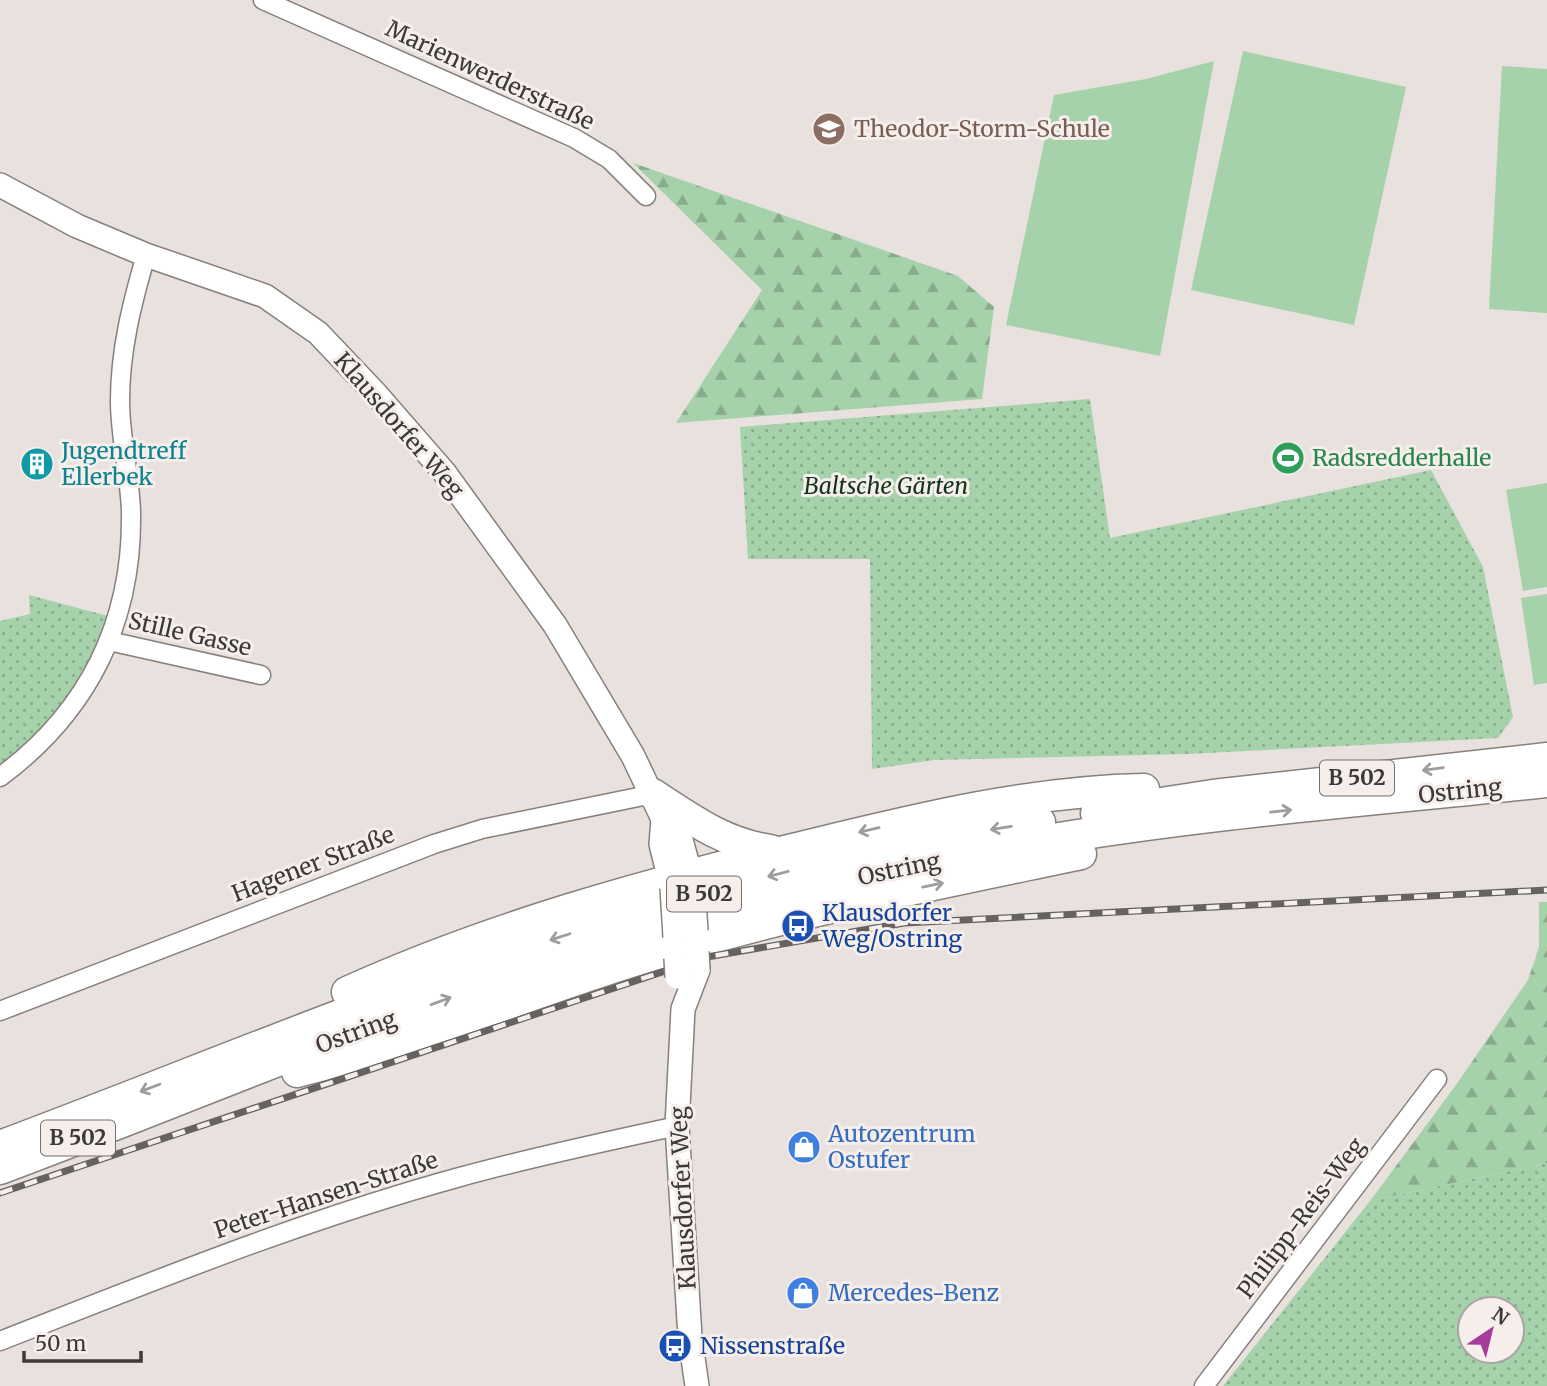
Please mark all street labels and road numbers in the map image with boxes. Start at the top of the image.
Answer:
street label: Marienwerderstraße [381,13,599,136]
street label: Klausdorfer Weg [328,346,471,503]
street label: Stille Gasse [126,605,254,662]
road number: B 502 [1320,760,1394,796]
street label: Ostring [1417,772,1503,809]
street label: Hagener Straße [228,819,398,908]
street label: Ostring [855,846,943,891]
road number: B 502 [667,876,741,912]
street label: Ostring [311,1004,400,1059]
street label: Klausdorfer Weg [663,1106,702,1290]
road number: B 502 [41,1120,115,1156]
street label: Philipp-Reis-Weg [1231,1131,1371,1304]
street label: Peter-Hansen-Straße [210,1145,441,1244]

